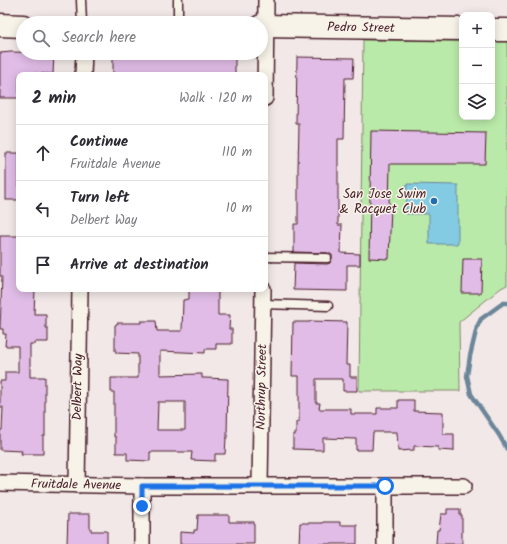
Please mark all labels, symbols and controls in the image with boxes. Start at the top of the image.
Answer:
map controls [459,12,495,120]
button: + [459,12,495,48]
search box [16,16,268,60]
street label: Pedro Street [327,17,396,39]
text: Search here [62,26,136,50]
icon: search [30,27,52,49]
button: − [459,48,495,84]
button: layers [459,84,495,120]
text: 2 min [32,85,76,112]
text: Walk · 120 m [179,88,252,109]
text: Continue [70,130,128,154]
icon: ahead [32,142,54,164]
text: 110 m [222,142,252,163]
text: Fruitdale Avenue [70,154,161,175]
place label: San Jose Swim & Racquet Club [340,184,426,220]
text: Turn left [70,186,130,210]
marker: San Jose Swim & Racquet Club [429,196,439,206]
icon: left [32,198,54,220]
text: 10 m [226,198,252,219]
text: Delbert Way [70,210,137,231]
text: Arrive at destination [70,253,209,277]
icon: arrive [32,254,54,276]
street label: Northrup Street [251,343,273,430]
street label: Delbert Way [67,352,89,421]
street label: Fruitdale Avenue [31,474,122,496]
route start [376,477,394,495]
route end [133,497,151,515]

